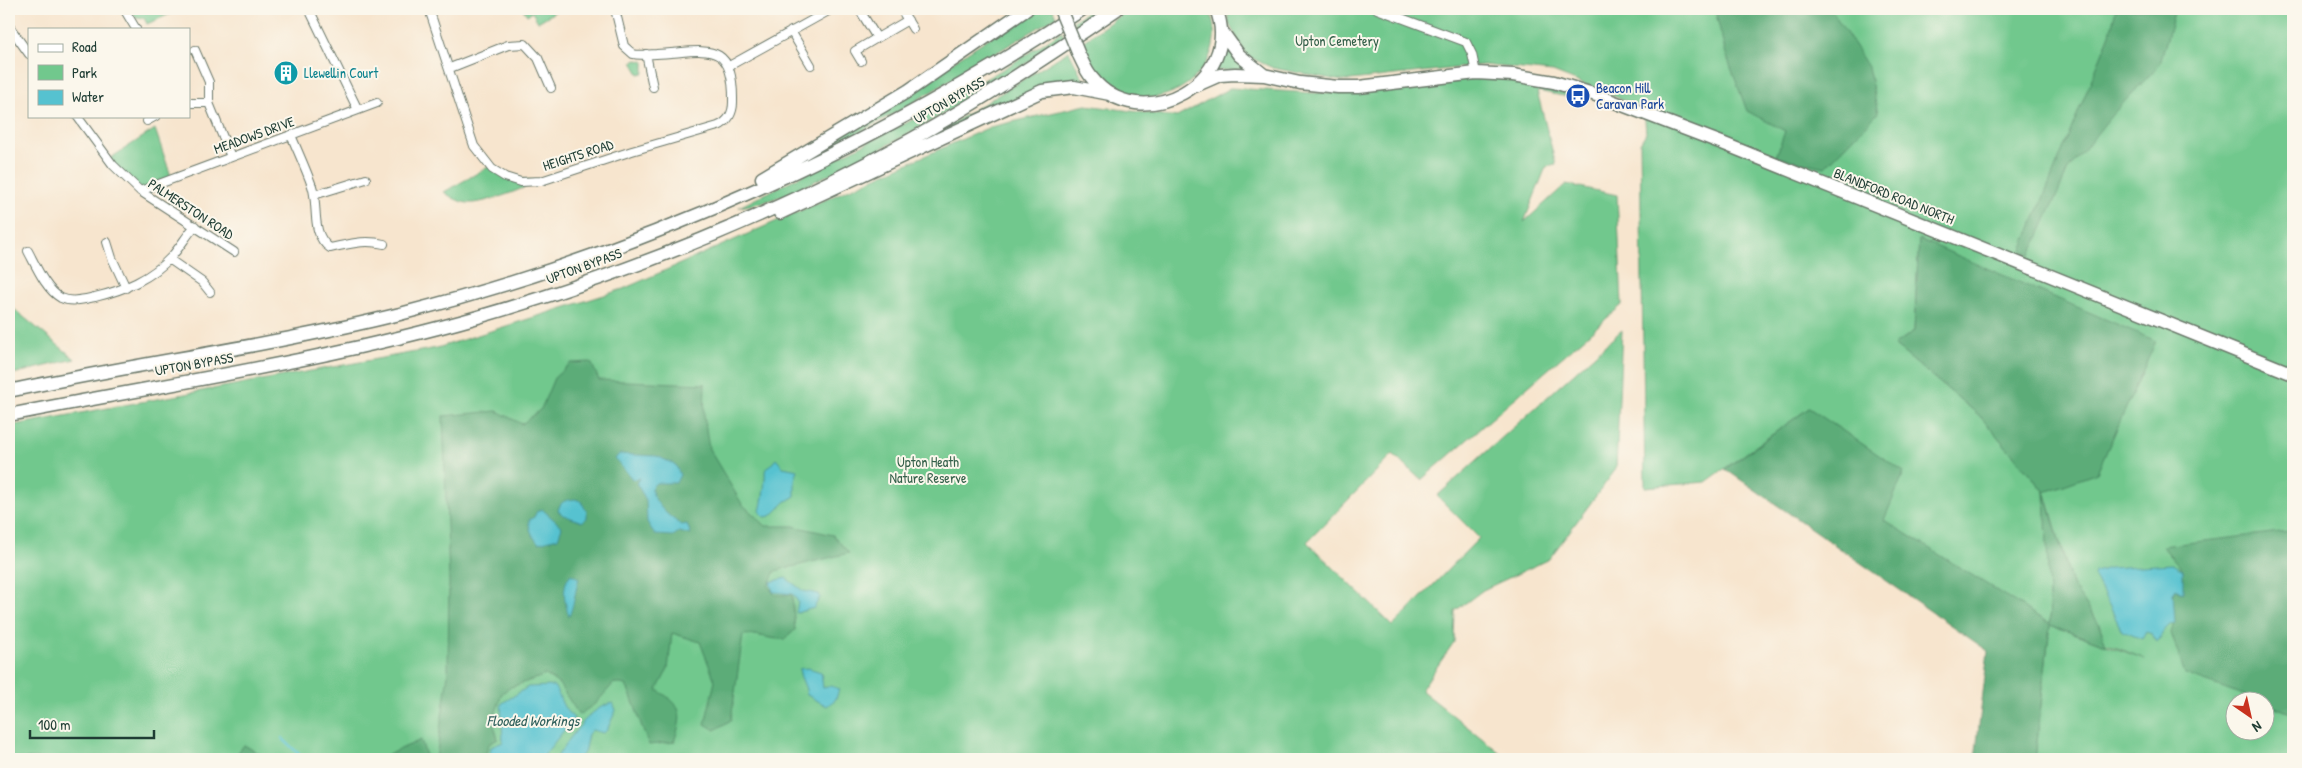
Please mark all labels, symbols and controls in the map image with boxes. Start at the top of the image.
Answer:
legend [28,28,190,118]
park label: Upton Cemetery [1295,31,1379,51]
text: Road [72,36,97,57]
building icon: Llewellin Court [273,60,299,86]
text: Park [72,62,97,83]
place label: Llewellin Court [304,63,379,82]
street label: UPTON BYPASS [910,71,988,128]
place label: Beacon Hill Caravan Park [1596,78,1664,113]
bus stop icon: Beacon Hill Caravan Park [1565,83,1591,109]
text: Water [72,86,104,107]
street label: MEADOWS DRIVE [211,111,297,158]
street label: HEIGHTS ROAD [540,134,616,175]
street label: BLANDFORD ROAD NORTH [1831,163,1958,228]
street label: PALMERSTON ROAD [145,174,238,244]
street label: UPTON BYPASS [543,243,625,288]
street label: UPTON BYPASS [153,347,235,380]
park label: Upton Heath Nature Reserve [890,452,967,487]
north arrow [2224,690,2274,740]
scale bar [30,708,154,740]
water label: Flooded Workings [487,710,581,731]
text: 100 m [38,714,71,735]
text: N [2249,717,2266,737]

